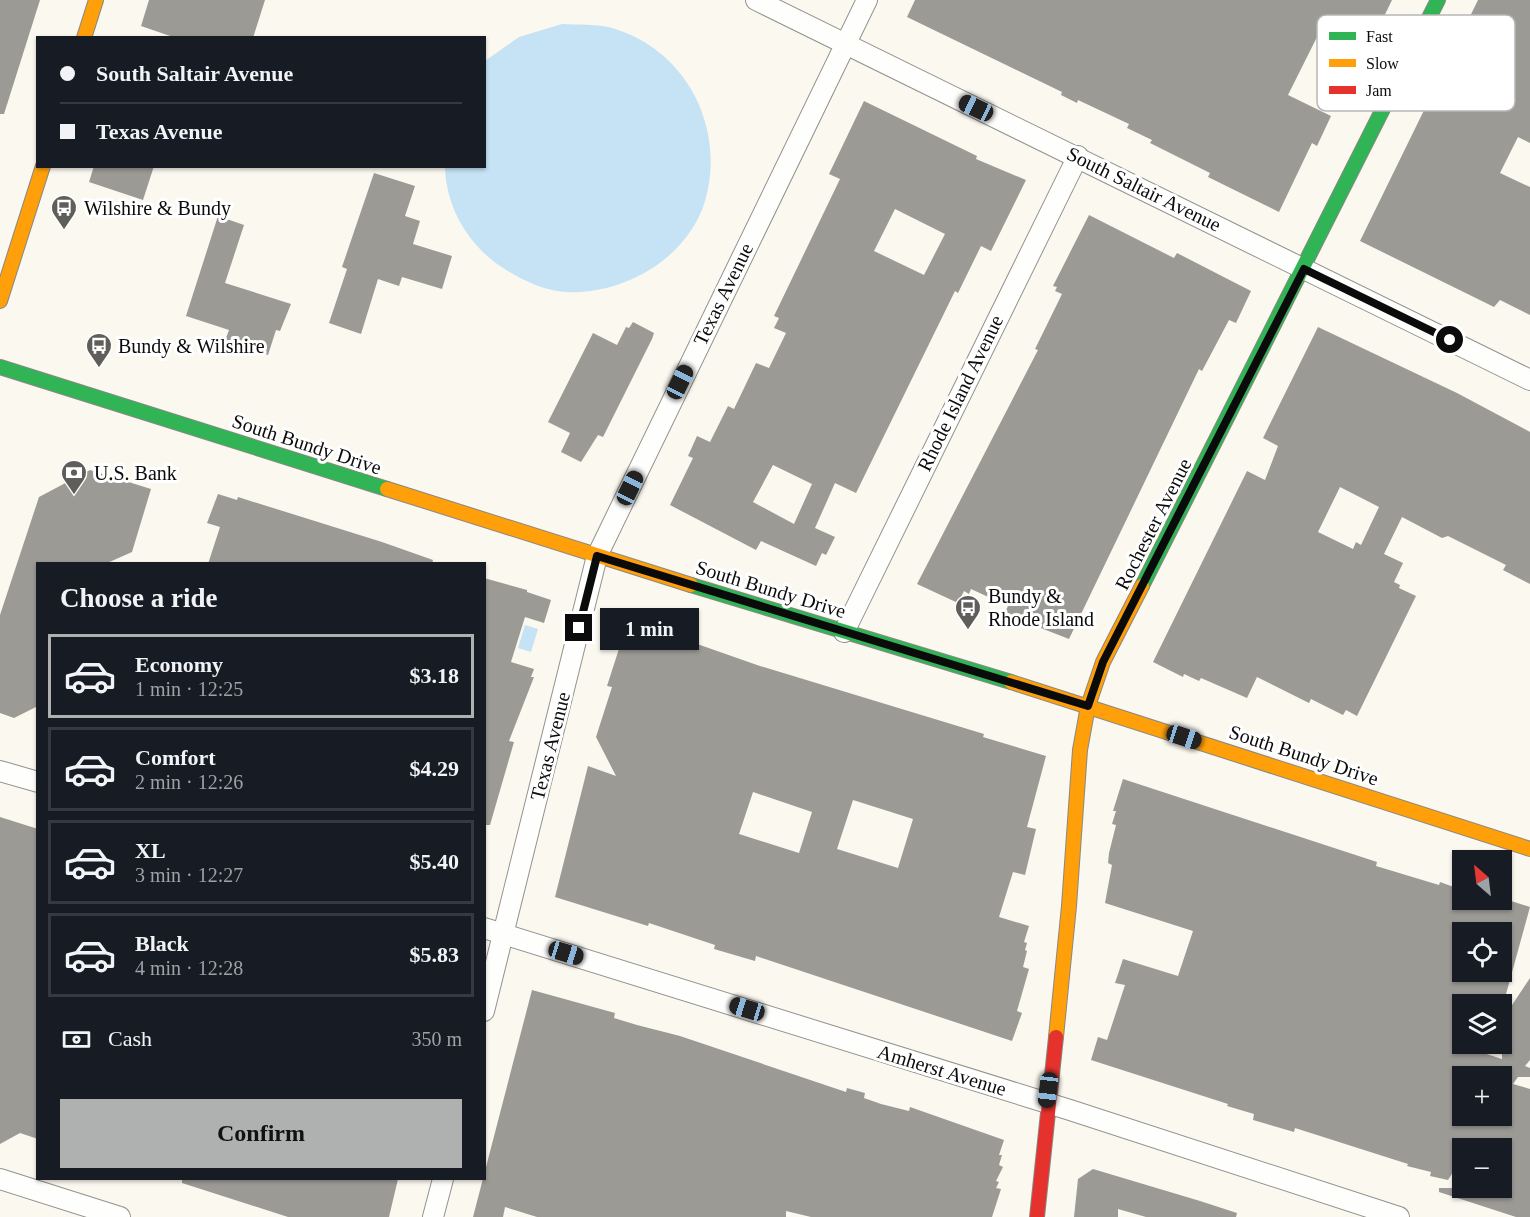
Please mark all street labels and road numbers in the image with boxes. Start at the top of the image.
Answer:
street label: South Saltair Avenue [1063,142,1225,236]
street label: Texas Avenue [689,239,757,349]
street label: Rhode Island Avenue [913,311,1007,475]
street label: South Bundy Drive [229,410,384,479]
street label: Rochester Avenue [1110,454,1196,593]
street label: South Bundy Drive [693,556,849,623]
street label: Texas Avenue [526,689,574,802]
street label: South Bundy Drive [1226,721,1381,790]
street label: Amherst Avenue [875,1040,1009,1100]

